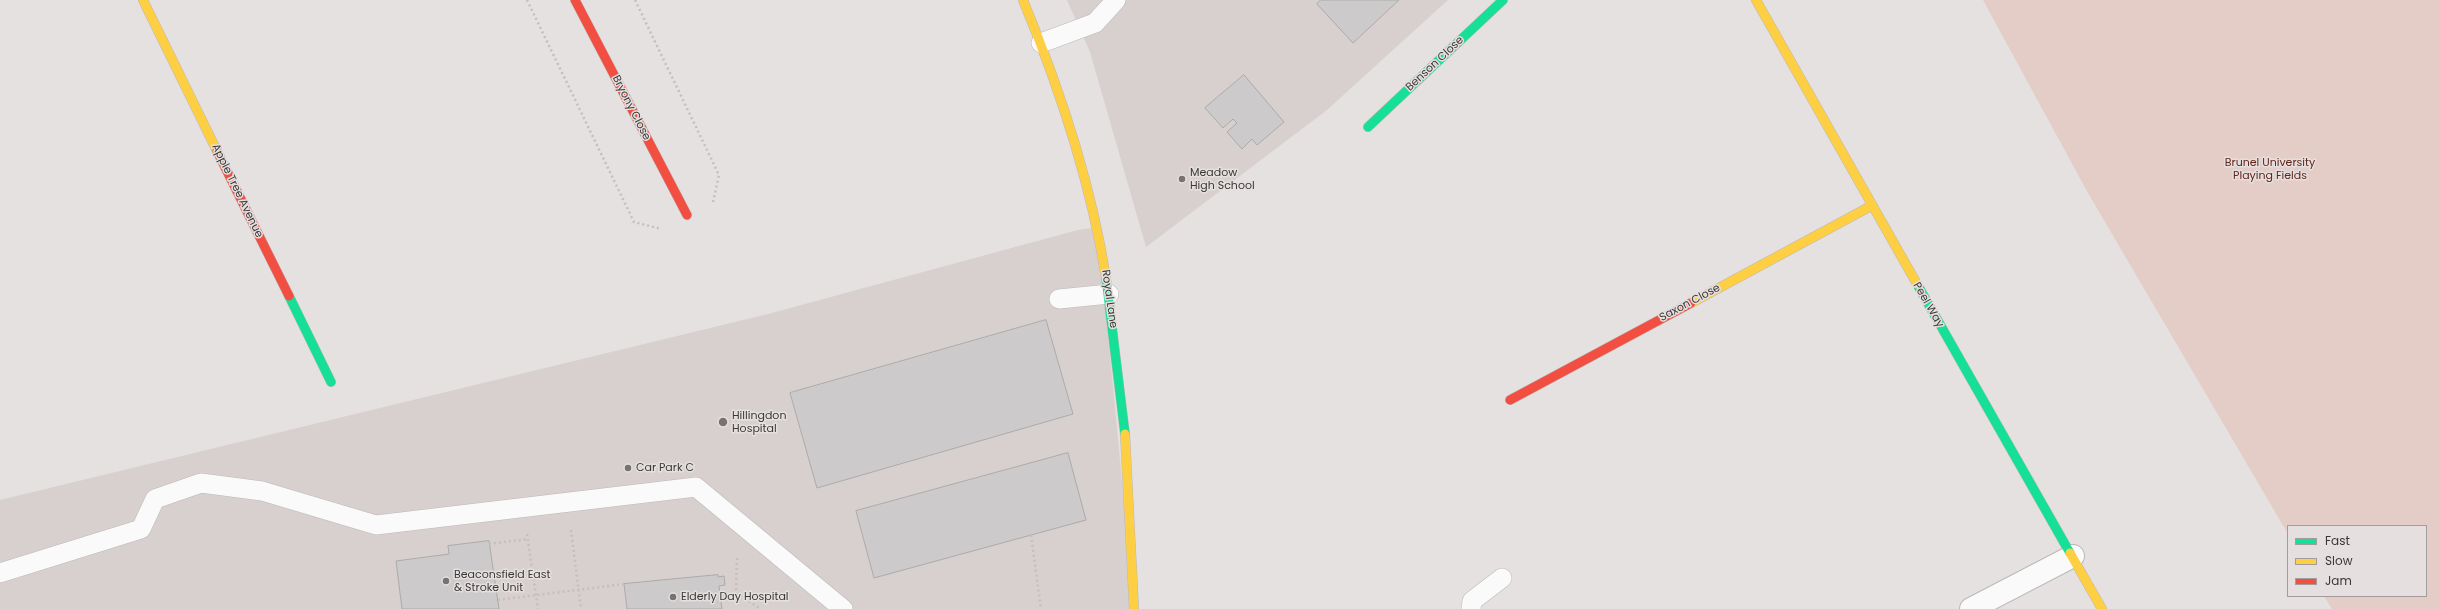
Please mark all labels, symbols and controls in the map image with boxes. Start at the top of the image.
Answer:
street label: Benson Close [1403,34,1467,94]
street label: Bryony Close [609,73,653,143]
street label: Apple Tree Avenue [209,142,265,240]
park label: Brunel University Playing Fields [2225,156,2315,182]
place label: Meadow High School [1190,166,1255,192]
marker: Meadow High School [1177,174,1187,184]
street label: Royal Lane [1098,269,1120,329]
street label: Peel Way [1910,280,1946,330]
street label: Saxon Close [1657,281,1723,325]
place label: Hillingdon Hospital [732,409,786,435]
marker: Hillingdon Hospital [717,416,729,428]
place label: Car Park C [636,461,694,475]
marker: Car Park C [623,463,633,473]
legend [2287,525,2427,597]
text: Fast [2325,532,2350,549]
text: Slow [2325,552,2353,569]
place label: Beaconsfield East & Stroke Unit [454,568,551,594]
text: Jam [2325,572,2352,589]
marker: Beaconsfield East & Stroke Unit [441,576,451,586]
place label: Elderly Day Hospital [681,590,789,604]
marker: Elderly Day Hospital [668,592,678,602]

